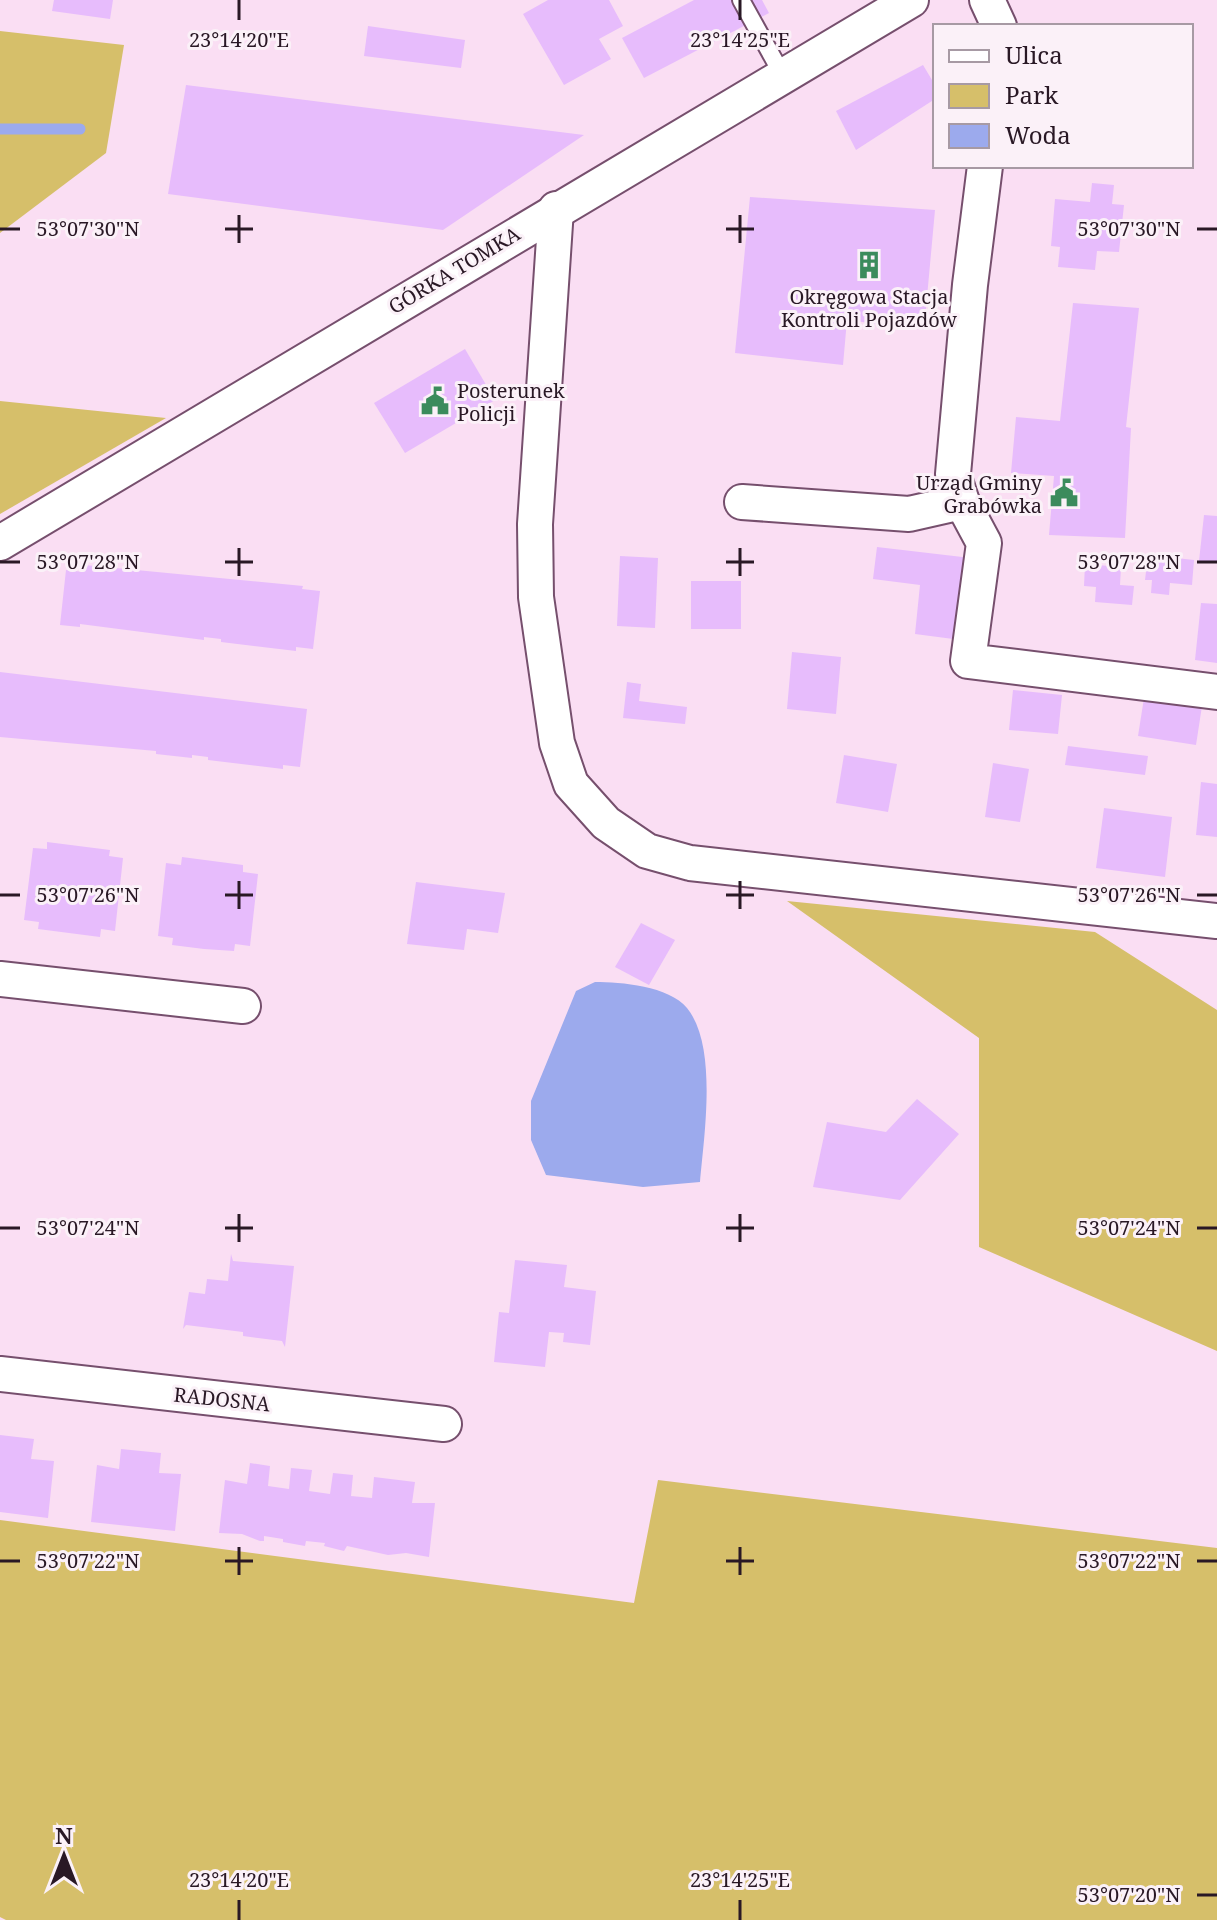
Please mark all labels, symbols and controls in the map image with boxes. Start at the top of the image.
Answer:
legend [933,24,1193,168]
text: 23°14'20"E [189,26,289,53]
text: 23°14'25"E [690,26,790,53]
text: Ulica [1005,38,1063,71]
text: Park [1005,78,1059,111]
text: Woda [1005,118,1071,151]
text: 53°07'30"N [37,215,139,242]
text: 53°07'30"N [1078,215,1180,242]
street label: GÓRKA TOMKA [383,220,526,320]
building icon: Okręgowa Stacja Kontroli Pojazdów [854,250,884,280]
place label: Okręgowa Stacja Kontroli Pojazdów [781,283,958,333]
place label: Posterunek Policji [457,377,565,427]
public building icon: Posterunek Policji [420,386,450,416]
place label: Urząd Gminy Grabówka [916,469,1043,519]
public building icon: Urząd Gminy Grabówka [1049,478,1079,508]
text: 53°07'28"N [37,548,139,575]
text: 53°07'28"N [1078,548,1180,575]
text: 53°07'26"N [37,881,139,908]
text: 53°07'26"N [1078,881,1180,908]
text: 53°07'24"N [37,1214,139,1241]
text: 53°07'24"N [1078,1214,1180,1241]
street label: RADOSNA [172,1381,272,1418]
text: 53°07'22"N [37,1547,139,1574]
text: 53°07'22"N [1078,1547,1180,1574]
north arrow [24,1816,104,1896]
text: N [55,1820,73,1850]
text: 23°14'20"E [189,1866,289,1893]
text: 23°14'25"E [690,1866,790,1893]
text: 53°07'20"N [1078,1881,1180,1908]

